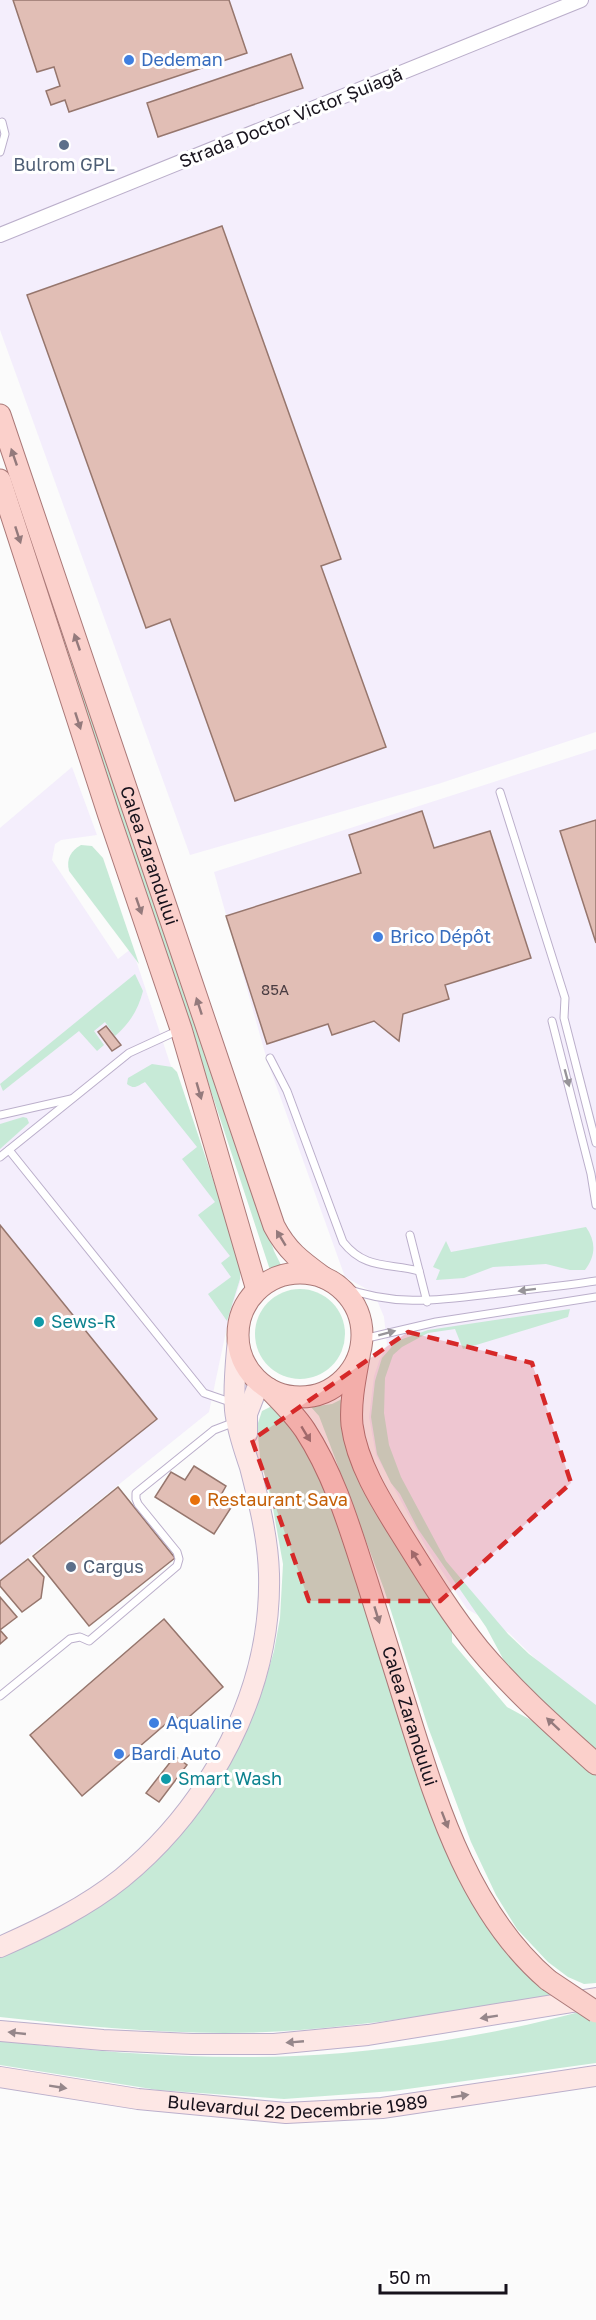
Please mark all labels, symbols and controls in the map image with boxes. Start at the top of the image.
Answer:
place label: Dedeman [141,48,223,70]
marker: Dedeman [122,53,136,67]
street label: Strada Doctor Victor Șuiagă [176,62,405,172]
marker: Bulrom GPL [57,138,71,152]
place label: Bulrom GPL [13,153,115,175]
one-way arrow [9,448,19,466]
one-way arrow [14,526,23,544]
one-way arrow [72,633,81,651]
one-way arrow [74,712,83,730]
street label: Calea Zarandului [116,783,184,928]
one-way arrow [135,897,145,915]
place label: Brico Dépôt [390,925,491,947]
marker: Brico Dépôt [371,930,385,944]
house number: 85A [261,980,289,998]
one-way arrow [194,997,204,1015]
one-way arrow [563,1069,572,1087]
one-way arrow [195,1082,204,1100]
one-way arrow [275,1230,286,1246]
one-way arrow [517,1285,536,1294]
place label: Sews-R [51,1310,116,1332]
marker: Sews-R [32,1315,46,1329]
one-way arrow [377,1327,396,1337]
one-way arrow [301,1426,312,1442]
place label: Restaurant Sava [207,1488,348,1510]
marker: Restaurant Sava [188,1493,202,1507]
one-way arrow [410,1550,421,1566]
place label: Cargus [83,1555,144,1577]
marker: Cargus [64,1560,78,1574]
one-way arrow [373,1606,382,1624]
street label: Calea Zarandului [378,1643,443,1789]
place label: Aqualine [166,1711,242,1733]
marker: Aqualine [147,1716,161,1730]
one-way arrow [546,1718,561,1731]
place label: Bardi Auto [131,1742,221,1764]
marker: Bardi Auto [112,1747,126,1761]
place label: Smart Wash [178,1767,282,1789]
marker: Smart Wash [159,1772,173,1786]
one-way arrow [440,1811,450,1829]
one-way arrow [479,2012,498,2021]
one-way arrow [7,2028,26,2038]
one-way arrow [286,2037,305,2047]
one-way arrow [48,2082,67,2091]
street label: Bulevardul 22 Decembrie 1989 [166,2089,429,2123]
one-way arrow [451,2092,470,2101]
scale bar [380,2257,506,2295]
text: 50 m [389,2266,431,2288]

